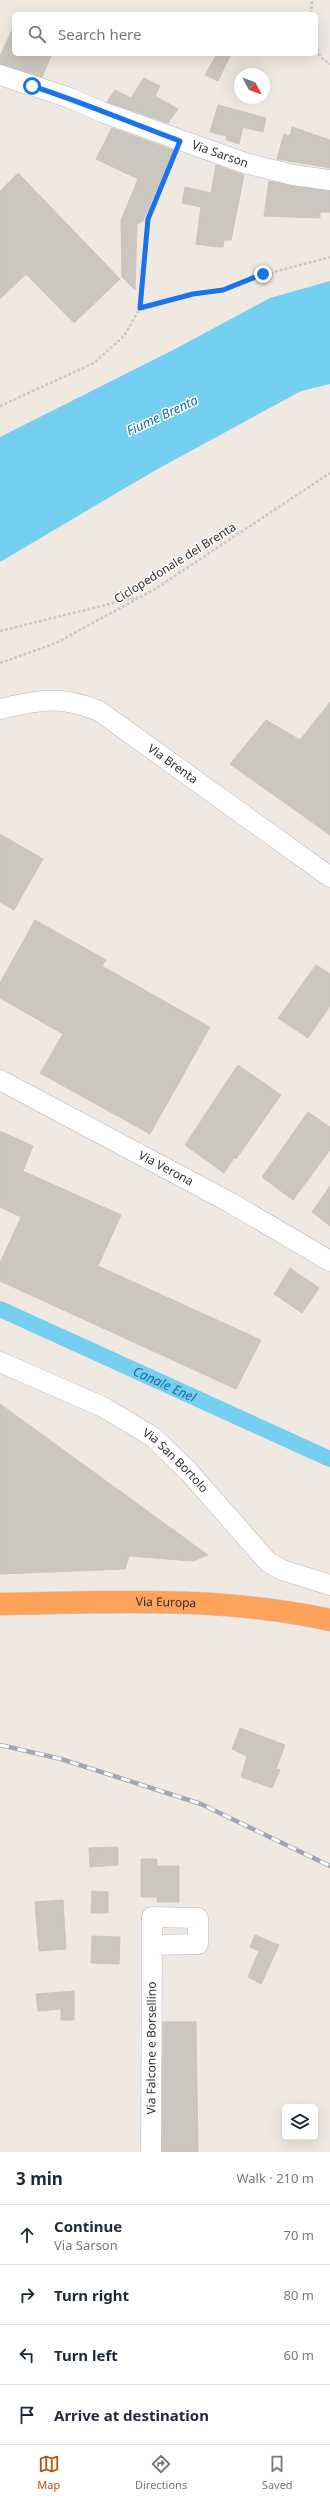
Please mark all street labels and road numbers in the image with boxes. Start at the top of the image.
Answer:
street label: Via Sarson [190,136,251,172]
street label: Ciclopedonale del Brenta [111,518,239,607]
street label: Via Brenta [145,740,202,787]
street label: Via Verona [136,1146,197,1190]
street label: Via San Bortolo [140,1424,212,1496]
street label: Via Europa [136,1593,197,1611]
street label: Via Falcone e Borsellino [142,1981,160,2115]

